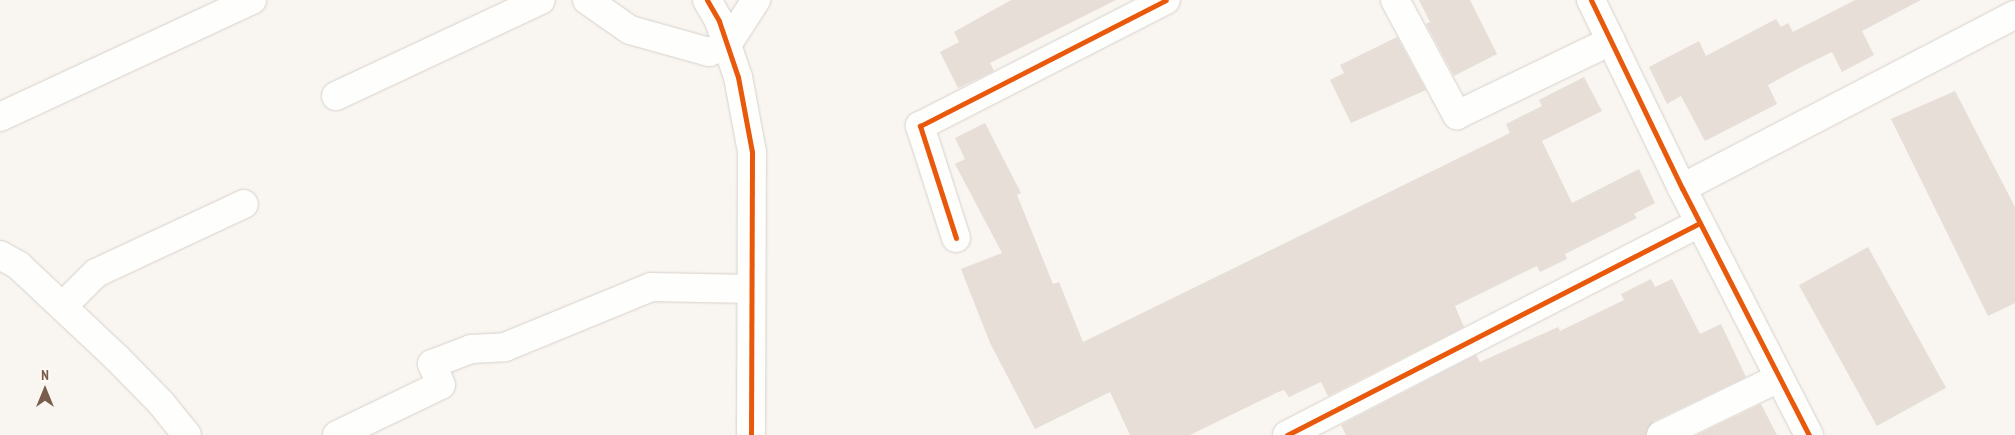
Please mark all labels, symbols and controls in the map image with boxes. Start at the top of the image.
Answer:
north arrow [20,365,70,415]
text: N [41,366,49,384]

